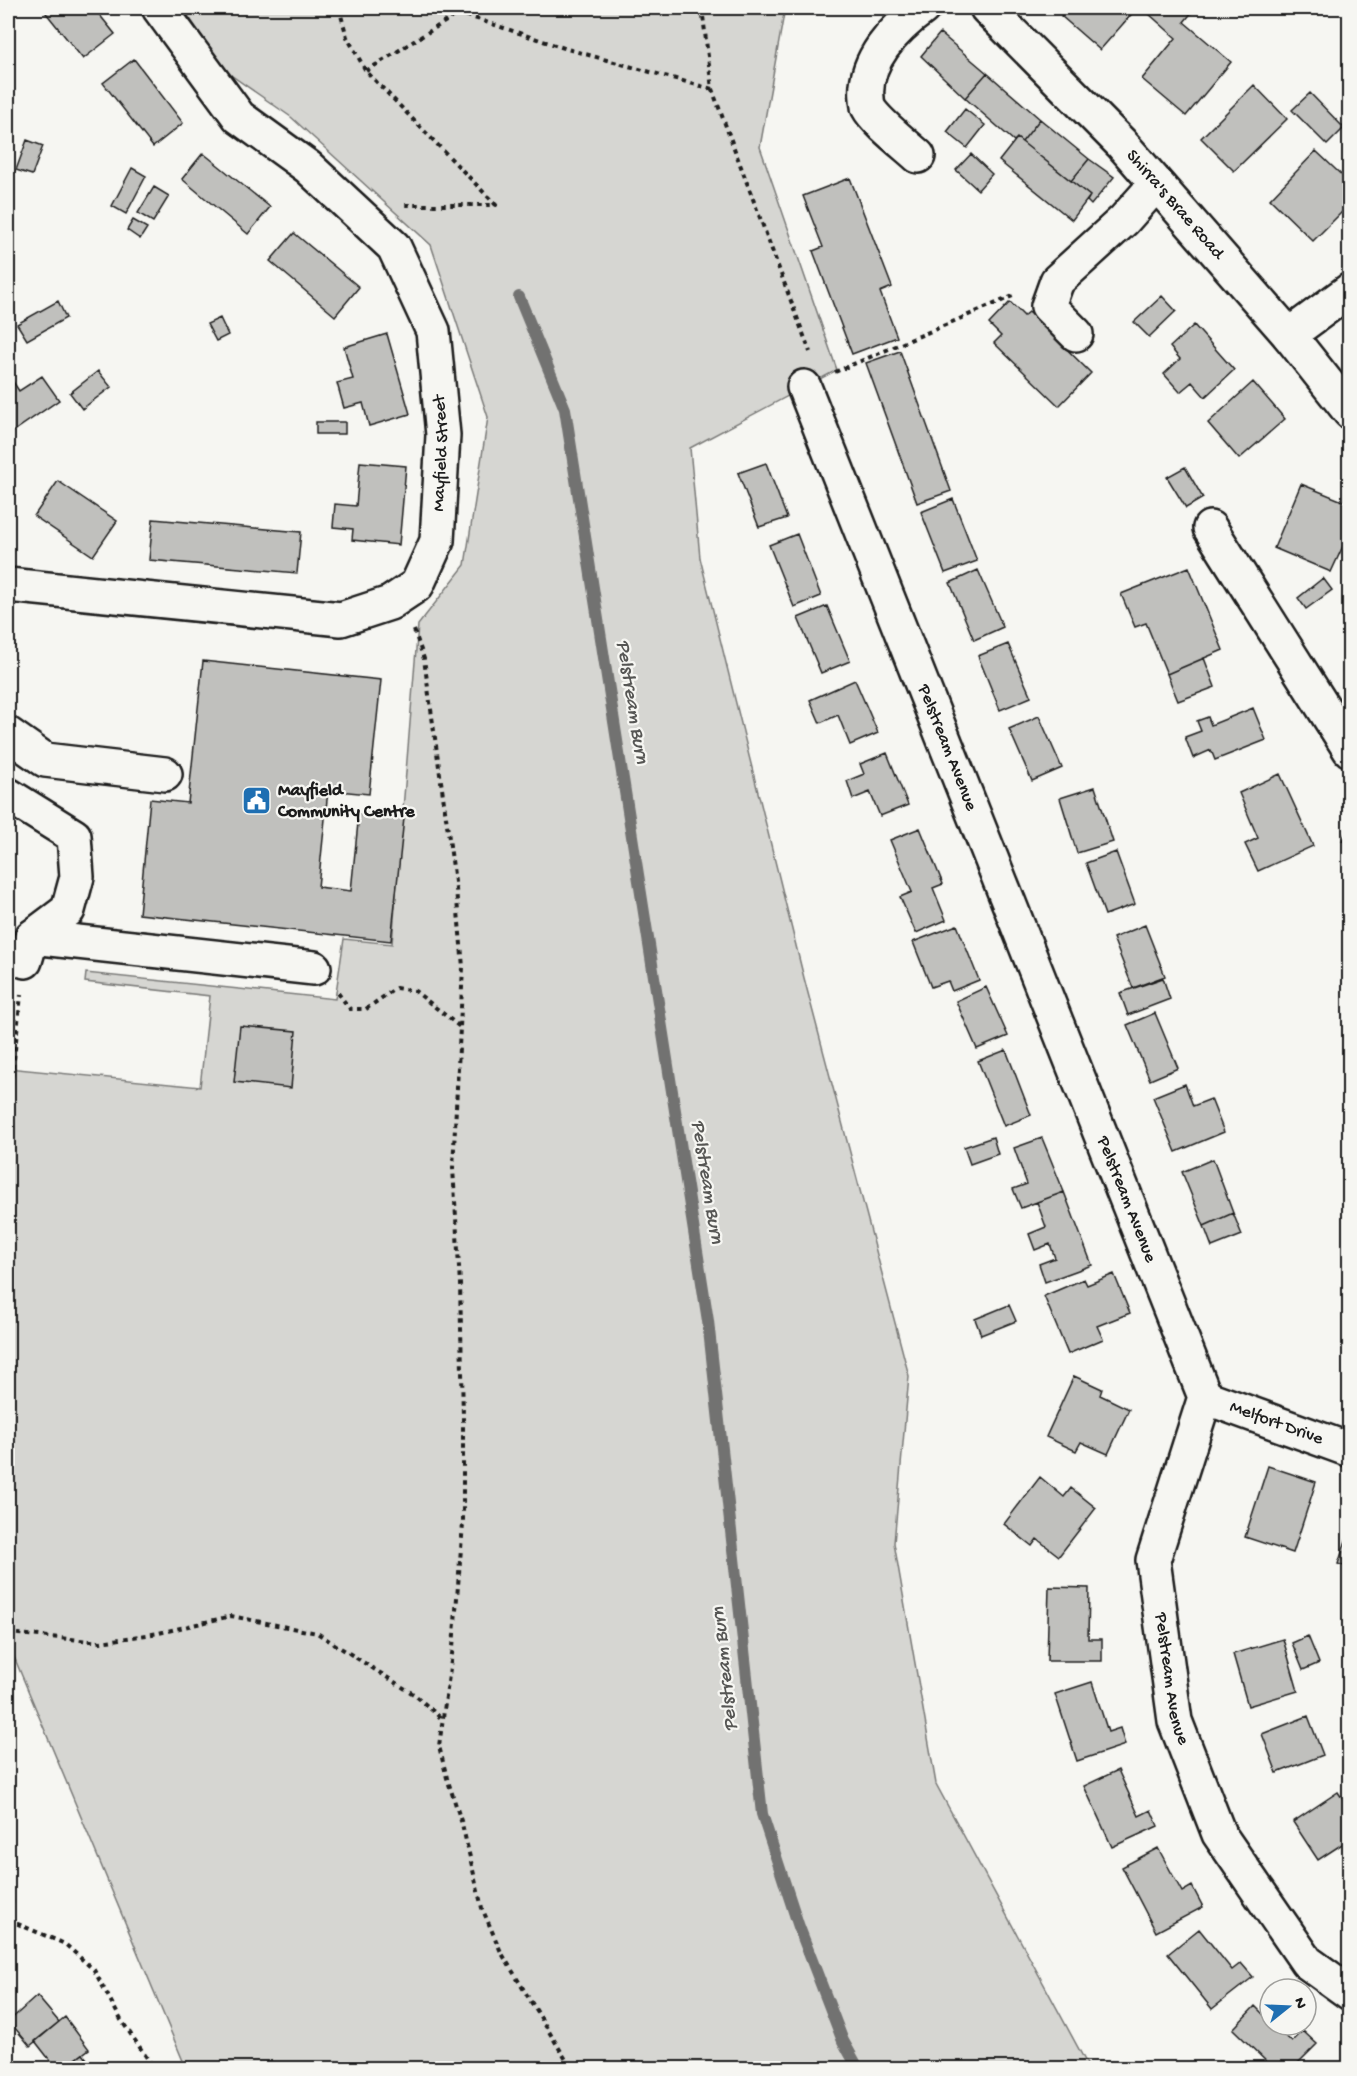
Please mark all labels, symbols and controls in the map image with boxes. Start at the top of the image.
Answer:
street label: Shirra's Brae Road [1121,145,1229,265]
street label: Mayfield Street [428,392,454,512]
water label: Pelstream Burn [610,639,652,766]
street label: Pelstream Avenue [912,680,982,814]
place label: Mayfield Community Centre [277,781,415,823]
public building icon: Mayfield Community Centre [241,785,273,817]
water label: Pelstream Burn [685,1119,727,1246]
street label: Pelstream Avenue [1092,1132,1161,1266]
street label: Melfort Drive [1227,1396,1327,1450]
water label: Pelstream Burn [708,1605,744,1732]
street label: Pelstream Avenue [1150,1610,1194,1749]
north arrow [1258,1977,1318,2037]
text: N [1288,1996,1310,2012]

